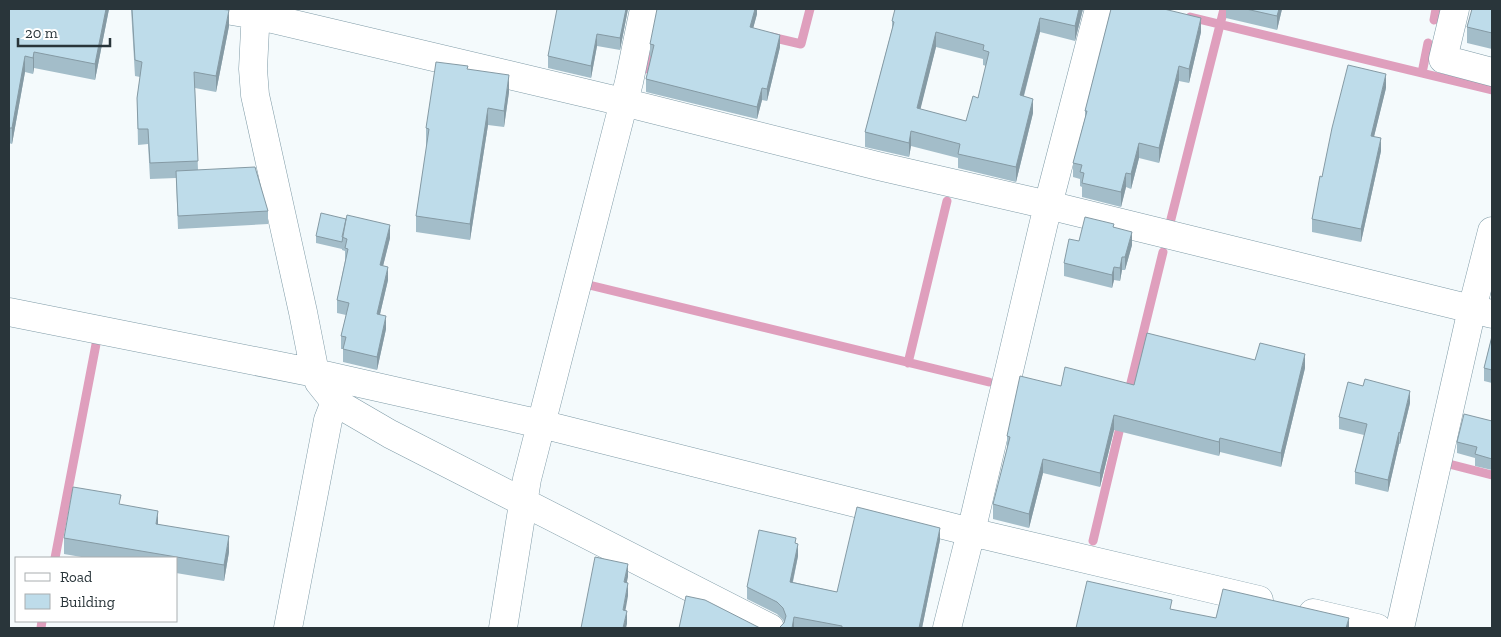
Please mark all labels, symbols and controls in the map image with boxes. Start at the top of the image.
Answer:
scale bar [18,15,110,47]
text: 20 m [25,24,58,42]
legend [15,557,178,622]
text: Road [60,568,93,586]
text: Building [60,593,115,611]

